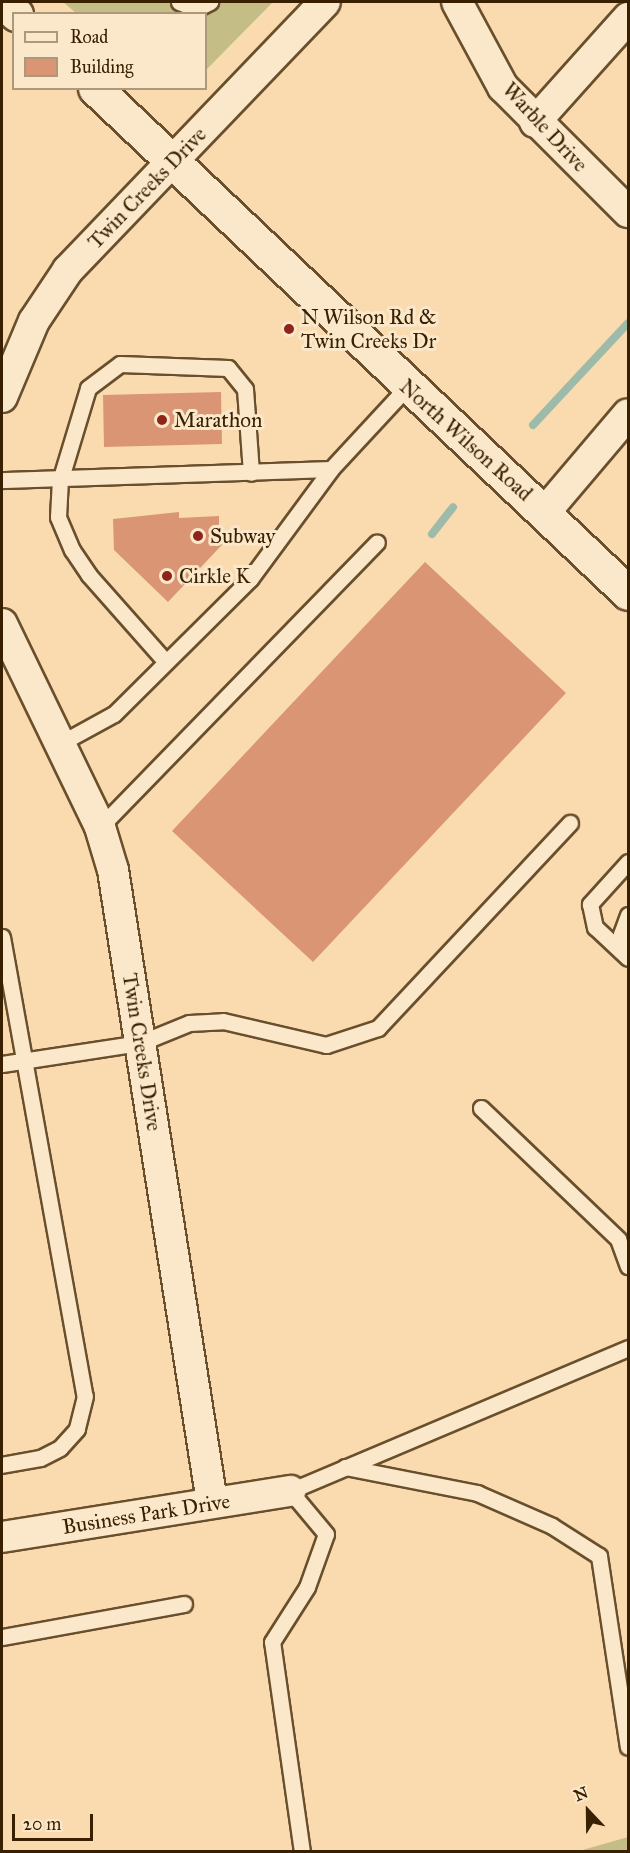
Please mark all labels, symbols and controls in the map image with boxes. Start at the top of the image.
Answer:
legend [12,12,207,90]
text: Road [70,26,108,48]
text: Building [70,56,133,78]
street label: Warble Drive [497,77,593,177]
street label: Twin Creeks Drive [83,122,211,254]
place label: N Wilson Rd & Twin Creeks Dr [301,304,437,354]
marker: N Wilson Rd & Twin Creeks Dr [282,322,296,336]
street label: North Wilson Road [394,374,538,506]
place label: Marathon [174,407,262,433]
marker: Marathon [155,413,169,427]
place label: Subway [210,523,275,549]
marker: Subway [191,529,205,543]
place label: Cirkle K [179,563,250,589]
marker: Cirkle K [160,569,174,583]
street label: Twin Creeks Drive [117,971,167,1133]
street label: Business Park Drive [60,1488,232,1540]
north arrow [558,1781,618,1841]
text: N [571,1782,591,1805]
scale bar [15,1802,96,1840]
text: 20 m [23,1813,61,1835]

